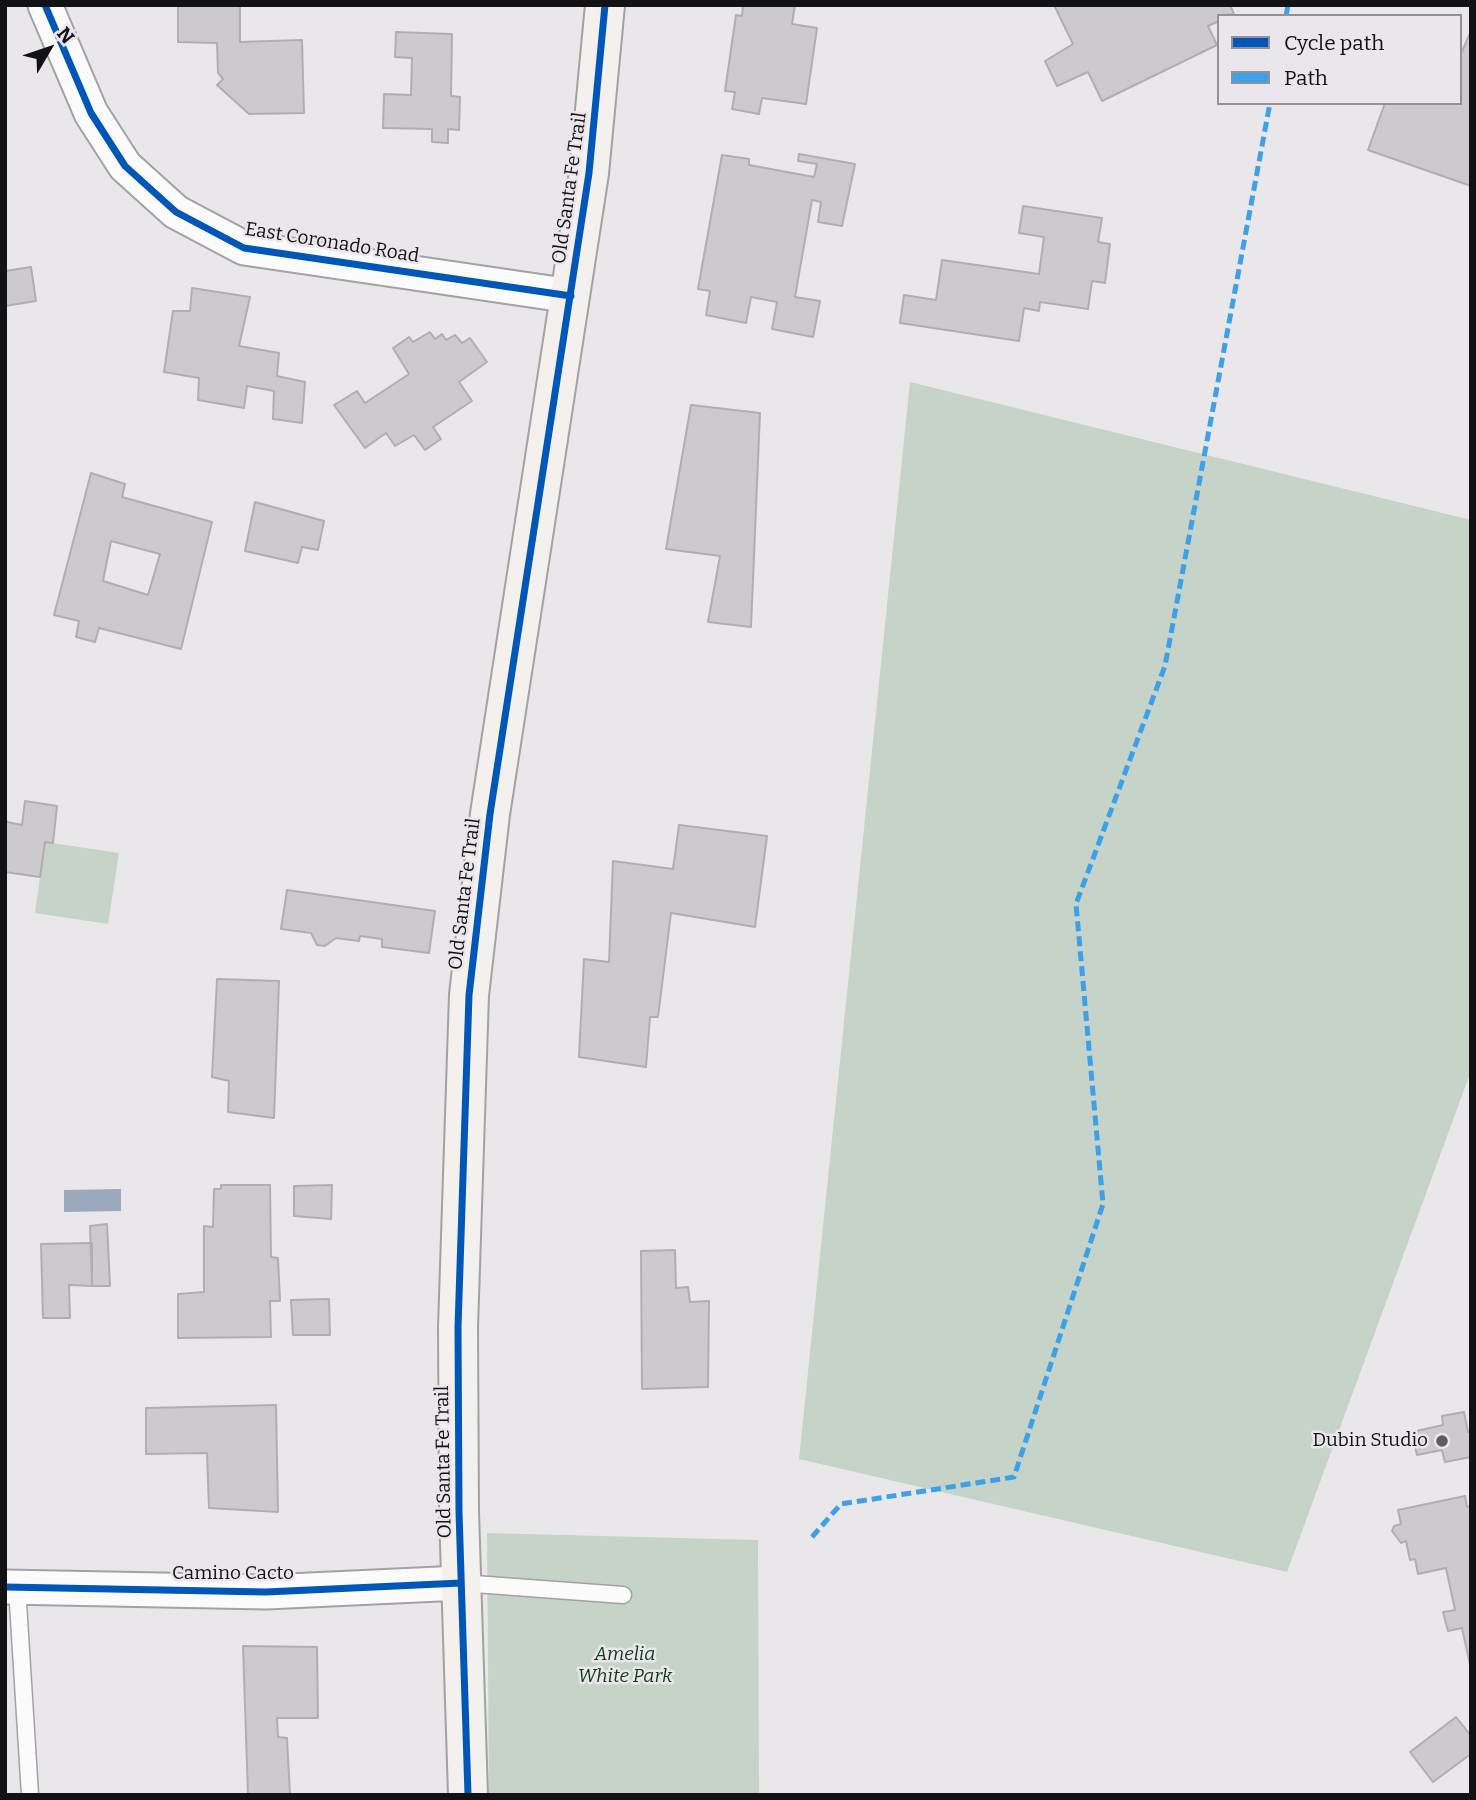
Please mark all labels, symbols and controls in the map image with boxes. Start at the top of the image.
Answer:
north arrow [14,14,84,84]
legend [1217,14,1462,105]
text: N [52,23,79,48]
text: Cycle path [1284,30,1384,56]
text: Path [1284,65,1328,91]
street label: Old Santa Fe Trail [548,111,592,265]
street label: East Coronado Road [243,218,421,268]
street label: Old Santa Fe Trail [444,817,486,971]
street label: Old Santa Fe Trail [431,1385,457,1539]
place label: Dubin Studio [1313,1430,1428,1452]
marker: Dubin Studio [1434,1433,1450,1449]
street label: Camino Cacto [172,1563,294,1585]
park label: Amelia White Park [578,1644,672,1688]

